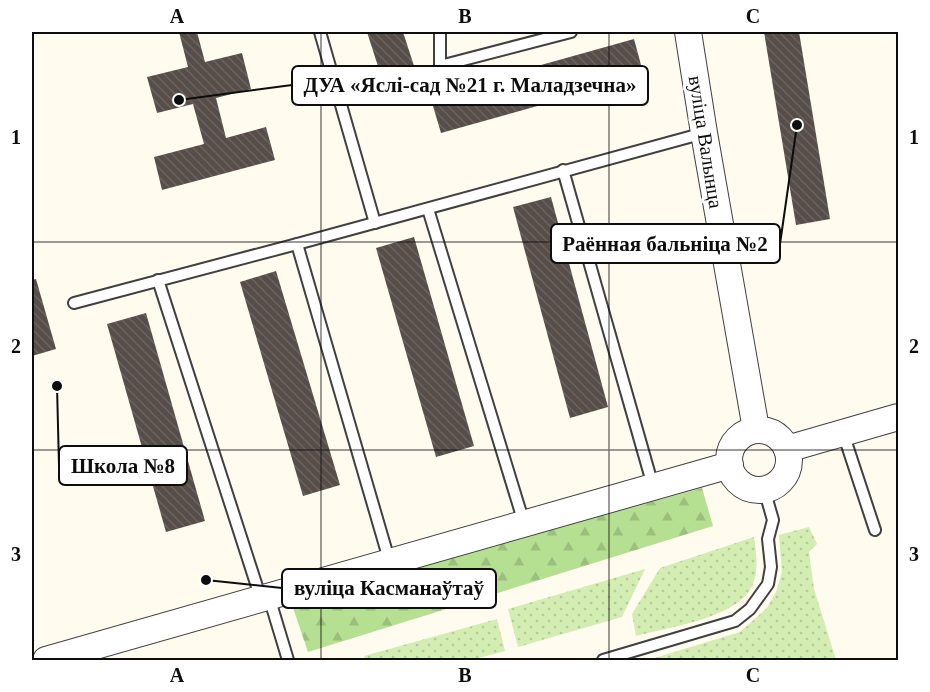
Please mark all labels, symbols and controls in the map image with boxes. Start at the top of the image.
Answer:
text: A [170,5,185,27]
text: B [458,5,472,27]
text: C [746,5,760,27]
callout: ДУА «Яслі-сад №21 г. Маладзечна» [292,66,648,105]
text: ДУА «Яслі-сад №21 г. Маладзечна» [304,73,636,97]
street label: вуліца Валынца [684,74,727,210]
text: 1 [11,126,21,148]
text: 1 [909,126,919,148]
callout: Раённая бальніца №2 [551,224,780,263]
text: Раённая бальніца №2 [562,232,768,256]
text: 2 [11,335,21,357]
text: 2 [909,335,919,357]
callout: Школа №8 [59,446,187,485]
text: Школа №8 [71,454,175,478]
text: 3 [11,543,21,565]
text: 3 [909,543,919,565]
callout: вуліца Касманаўтаў [282,569,496,608]
text: вуліца Касманаўтаў [294,576,485,600]
text: A [170,664,185,686]
text: B [458,664,472,686]
text: C [746,664,760,686]

